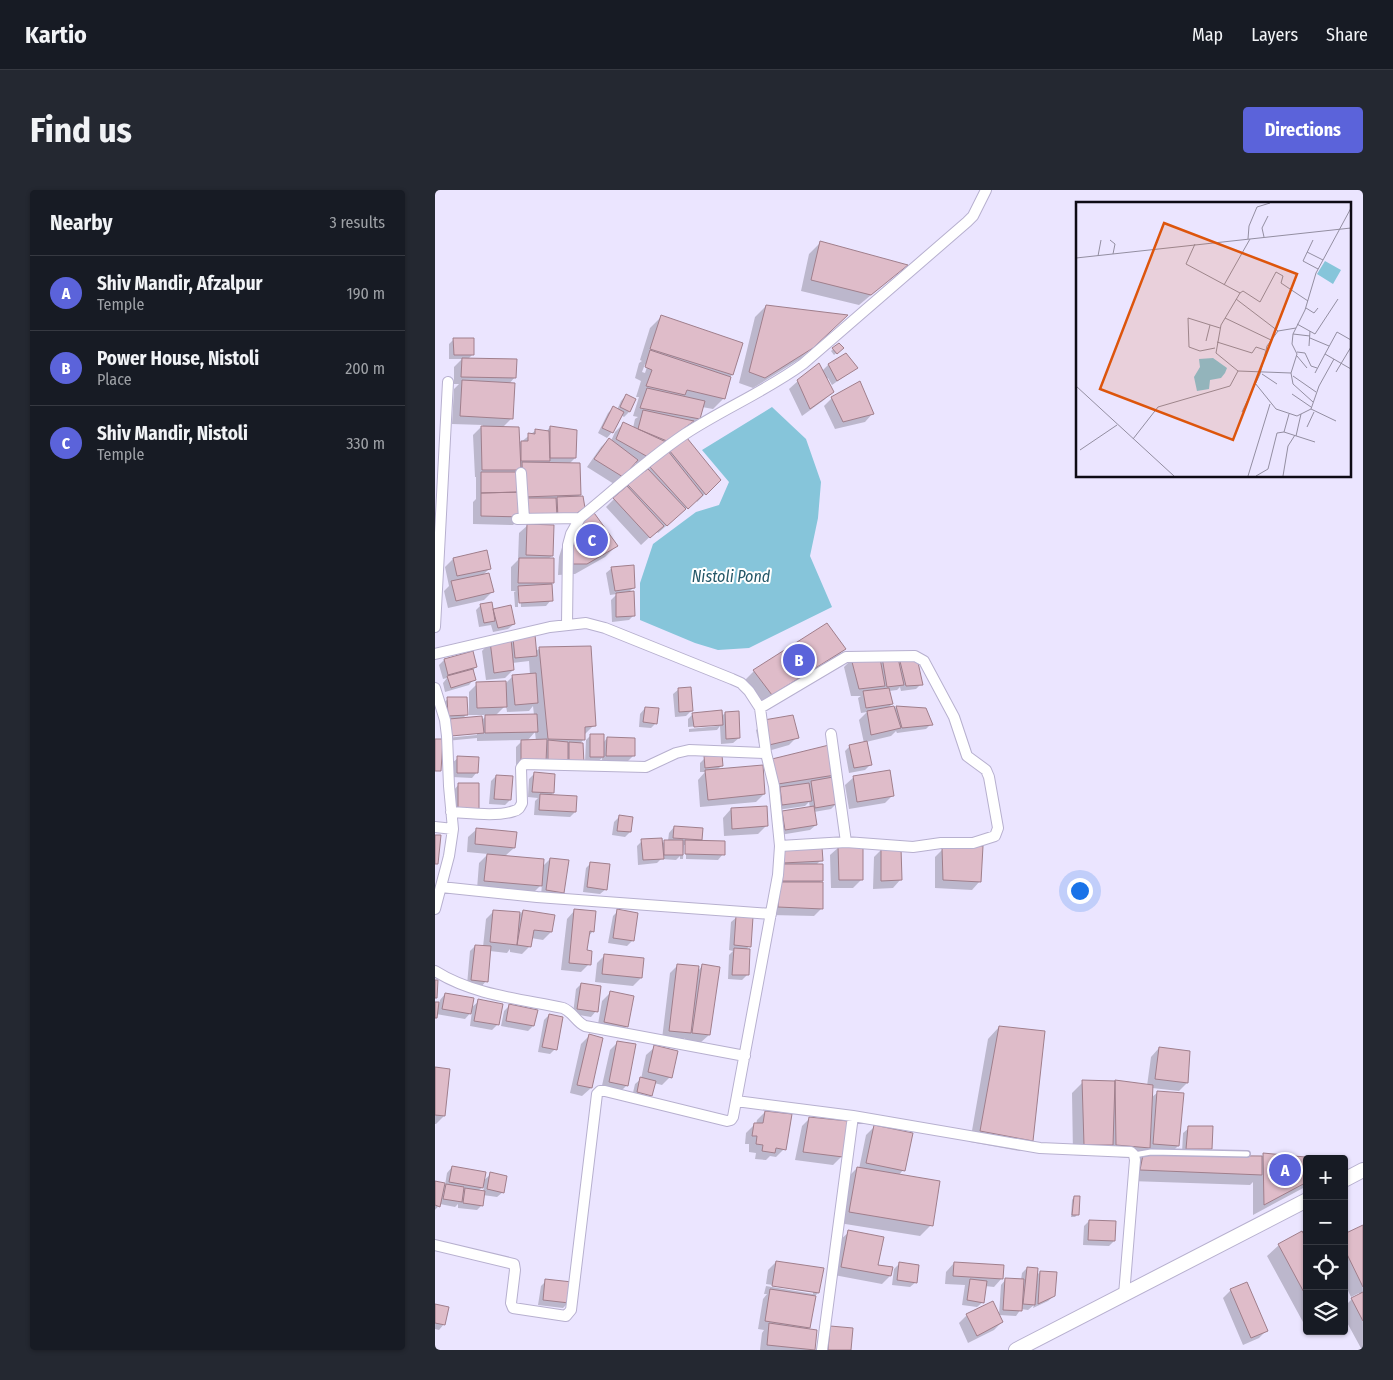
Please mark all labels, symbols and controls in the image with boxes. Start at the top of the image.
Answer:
text: Kartio [25,21,87,49]
text: Map [1192,24,1223,46]
text: Layers [1251,24,1298,46]
text: Share [1326,24,1368,46]
button: Directions [1243,107,1363,153]
text: Find us [30,109,132,151]
inset map [1076,202,1351,478]
text: Nearby [50,210,112,236]
text: 3 results [329,213,385,232]
text: Shiv Mandir, Afzalpur [97,272,262,295]
text: A [62,284,70,303]
text: 190 m [347,284,385,303]
text: Temple [97,295,144,314]
text: Power House, Nistoli [97,347,259,370]
text: B [62,359,70,378]
text: 200 m [345,359,385,378]
text: Place [97,370,132,389]
text: Shiv Mandir, Nistoli [97,422,248,445]
text: C [62,434,70,453]
text: 330 m [346,434,385,453]
text: Temple [97,445,144,464]
pin: C [576,521,608,559]
water label: Nistoli Pond [692,567,771,586]
pin: B [783,641,815,679]
your location [1067,878,1093,904]
pin: A [1269,1151,1301,1189]
map controls [1303,1155,1348,1335]
button: + [1303,1155,1348,1200]
button: − [1303,1200,1348,1245]
button: locate [1303,1245,1348,1290]
button: layers [1303,1290,1348,1335]

